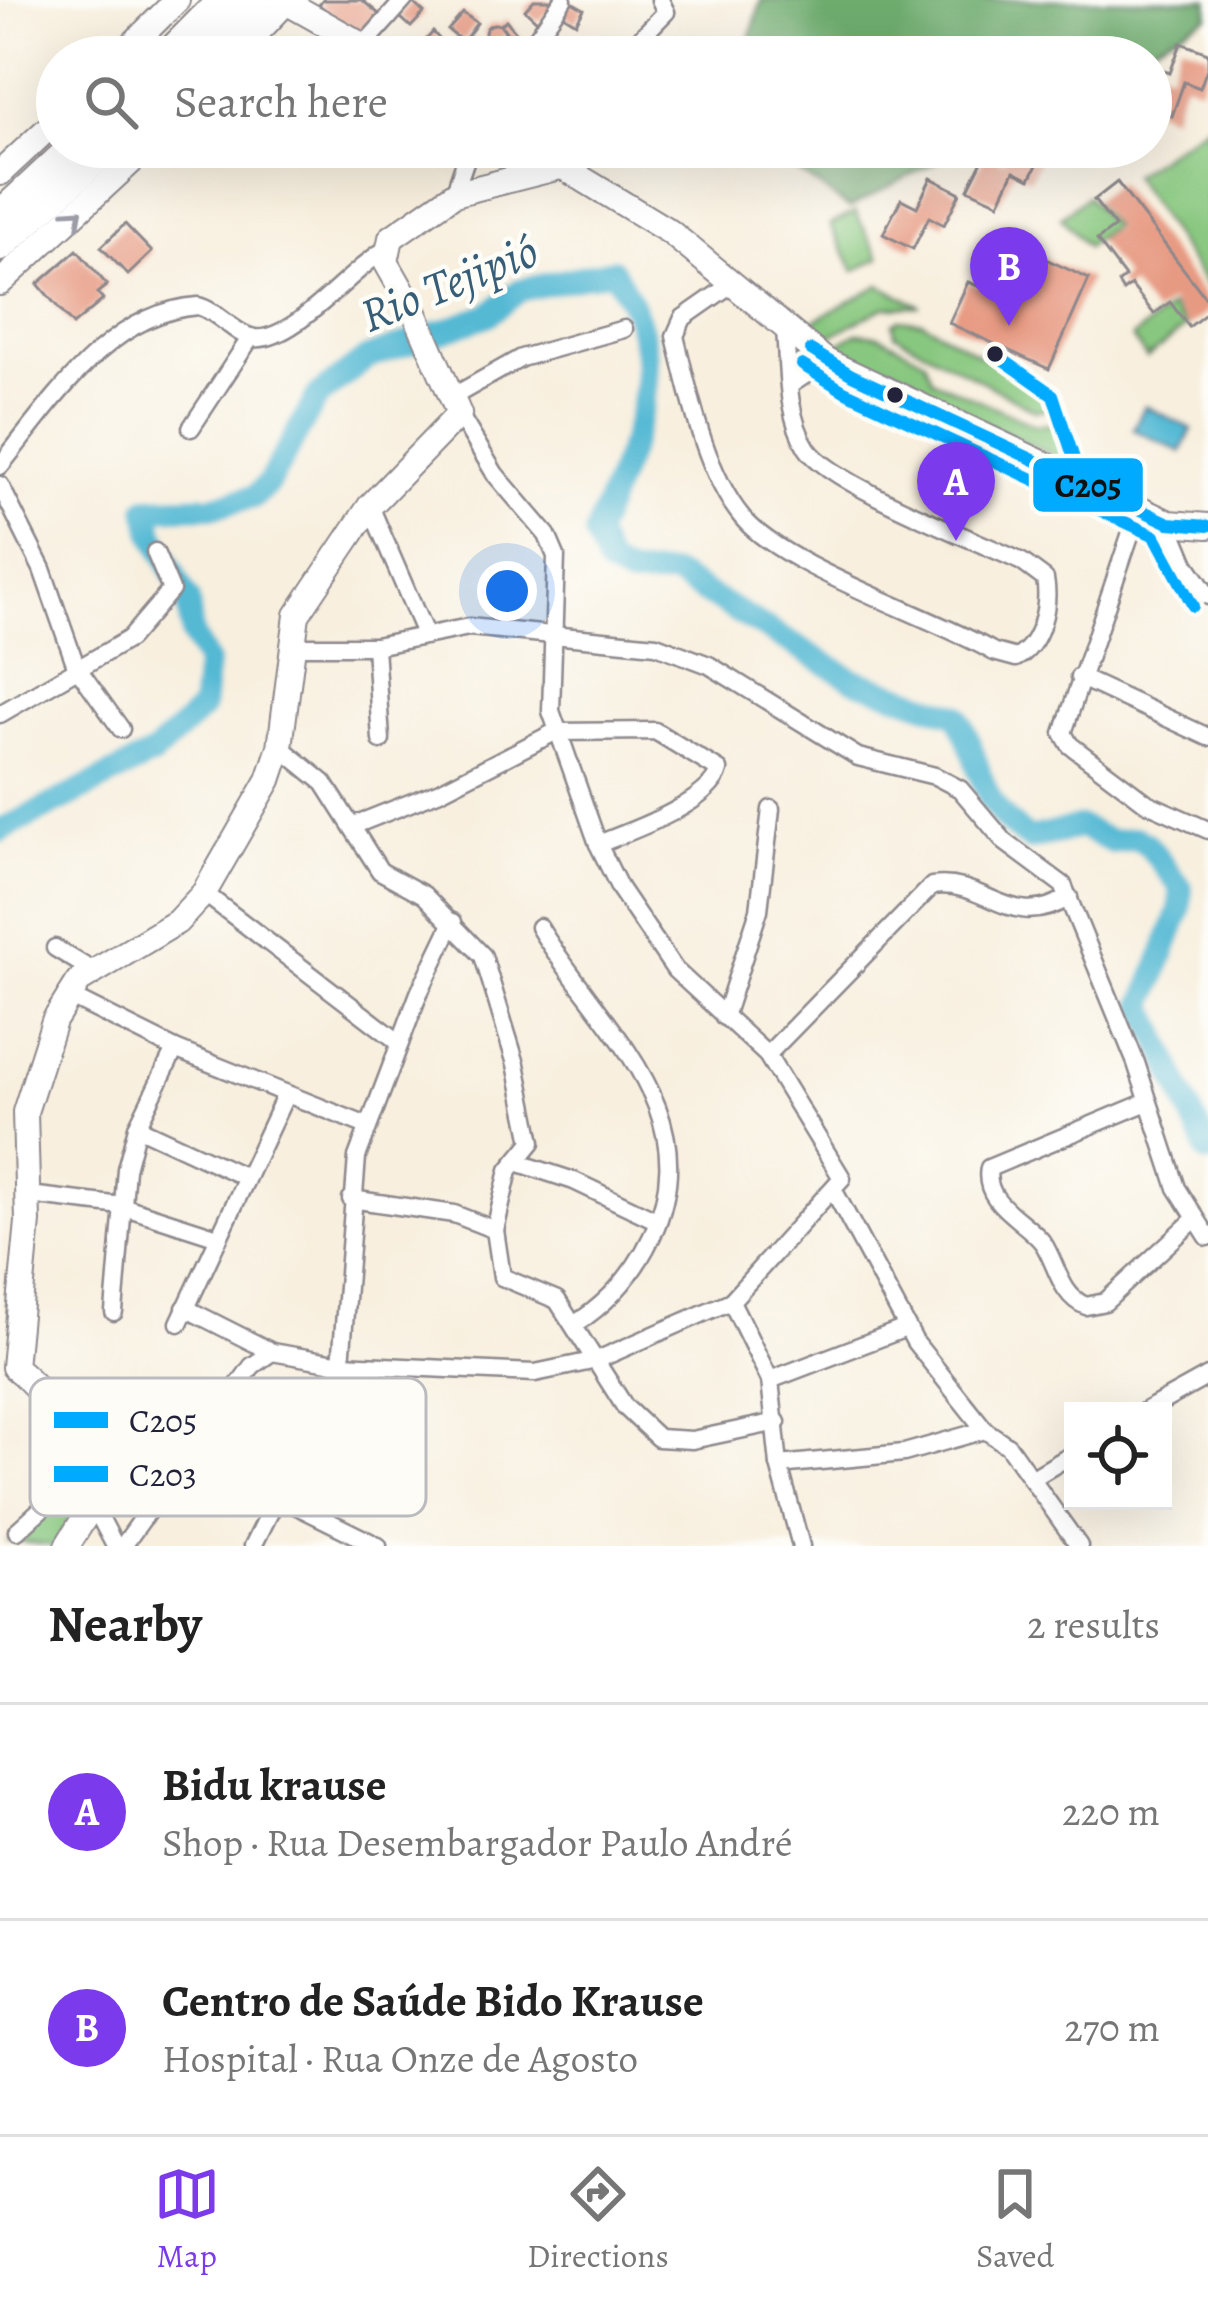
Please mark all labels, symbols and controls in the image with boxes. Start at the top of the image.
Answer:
search box [36,36,1172,168]
icon: search [78,69,144,135]
text: Search here [174,71,388,133]
one-way arrow [61,209,83,230]
water label: Rio Tejipió [350,218,548,348]
pin: B [970,227,1048,326]
unlabelled marker [984,343,1006,365]
unlabelled marker [884,384,906,406]
pin: A [917,442,995,541]
line badge: C205 [1031,456,1145,514]
text: C205 [1055,463,1121,508]
your location [477,561,537,621]
legend [30,1378,426,1516]
text: C205 [129,1398,197,1443]
map controls [1064,1402,1172,1510]
button: locate [1064,1402,1172,1510]
text: C203 [129,1452,197,1497]
text: Nearby [48,1589,202,1659]
text: 2 results [1027,1598,1160,1651]
text: Bidu krause [162,1754,386,1816]
text: A [75,1785,99,1838]
text: 220 m [1062,1785,1160,1838]
text: Shop · Rua Desembargador Paulo André [162,1816,793,1869]
text: Centro de Saúde Bido Krause [162,1970,704,2032]
text: B [75,2001,99,2054]
text: 270 m [1064,2001,1160,2054]
text: Hospital · Rua Onze de Agosto [162,2032,638,2085]
tab: Map [154,2161,220,2278]
tab: Directions [527,2161,669,2278]
tab: Saved [976,2161,1054,2278]

